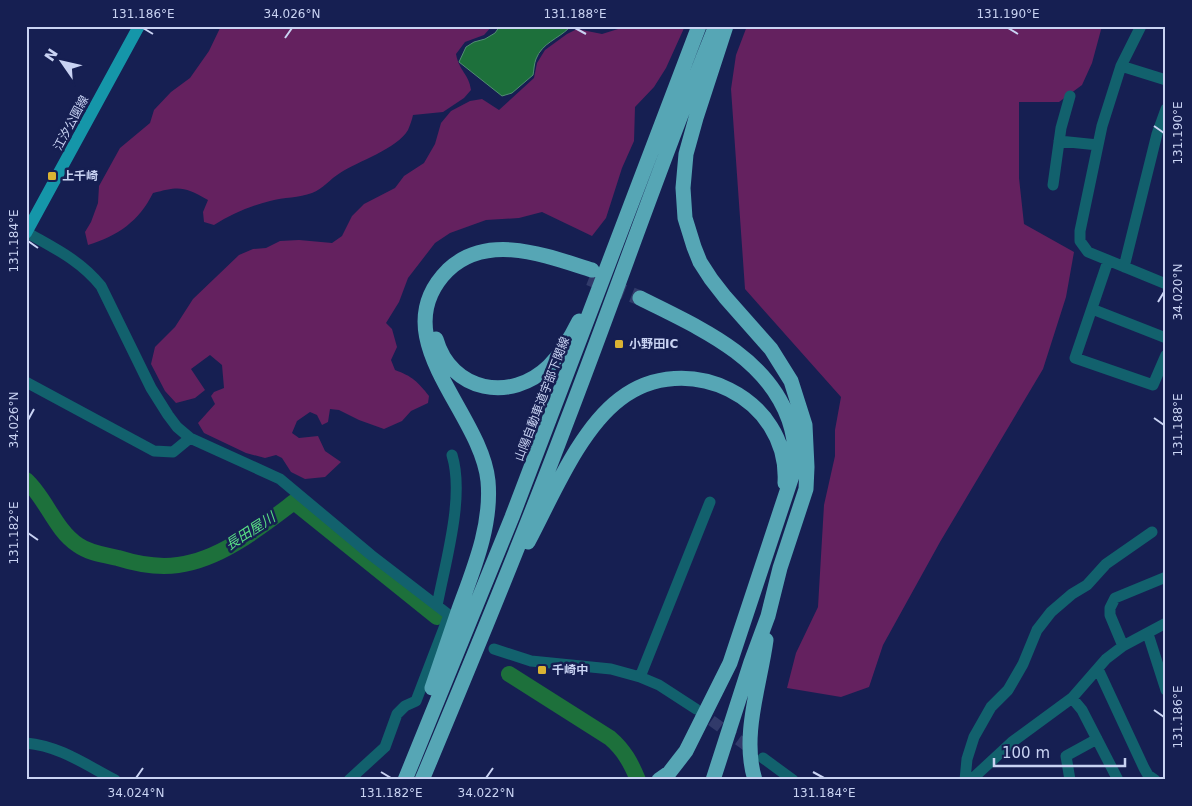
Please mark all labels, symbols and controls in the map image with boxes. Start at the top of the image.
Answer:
text: 131.186°E [111,7,175,21]
text: 34.026°N [264,7,320,21]
text: 131.188°E [543,7,607,21]
text: 131.190°E [976,7,1040,21]
north arrow [38,38,88,88]
text: N [41,45,61,64]
street label: 江汐公園線 [51,93,91,153]
text: 131.190°E [1171,101,1185,165]
place label: 上千崎 [62,169,98,183]
marker: 上千崎 [46,170,58,182]
text: 131.184°E [7,209,21,273]
text: 34.020°N [1171,264,1185,320]
street label: 山陽自動車道宇部下関線 [512,335,572,463]
place label: 小野田IC [629,337,678,351]
marker: 小野田IC [613,338,625,350]
text: 34.026°N [7,392,21,448]
text: 131.188°E [1171,393,1185,457]
text: 131.182°E [7,501,21,565]
water label: 長田屋川 [222,508,280,553]
place label: 千崎中 [552,663,588,677]
marker: 千崎中 [536,664,548,676]
text: 131.186°E [1171,685,1185,749]
scale bar [994,736,1126,768]
text: 100 m [1002,744,1050,762]
text: 34.024°N [108,786,164,800]
text: 131.182°E [359,786,423,800]
text: 34.022°N [458,786,514,800]
text: 131.184°E [792,786,856,800]

